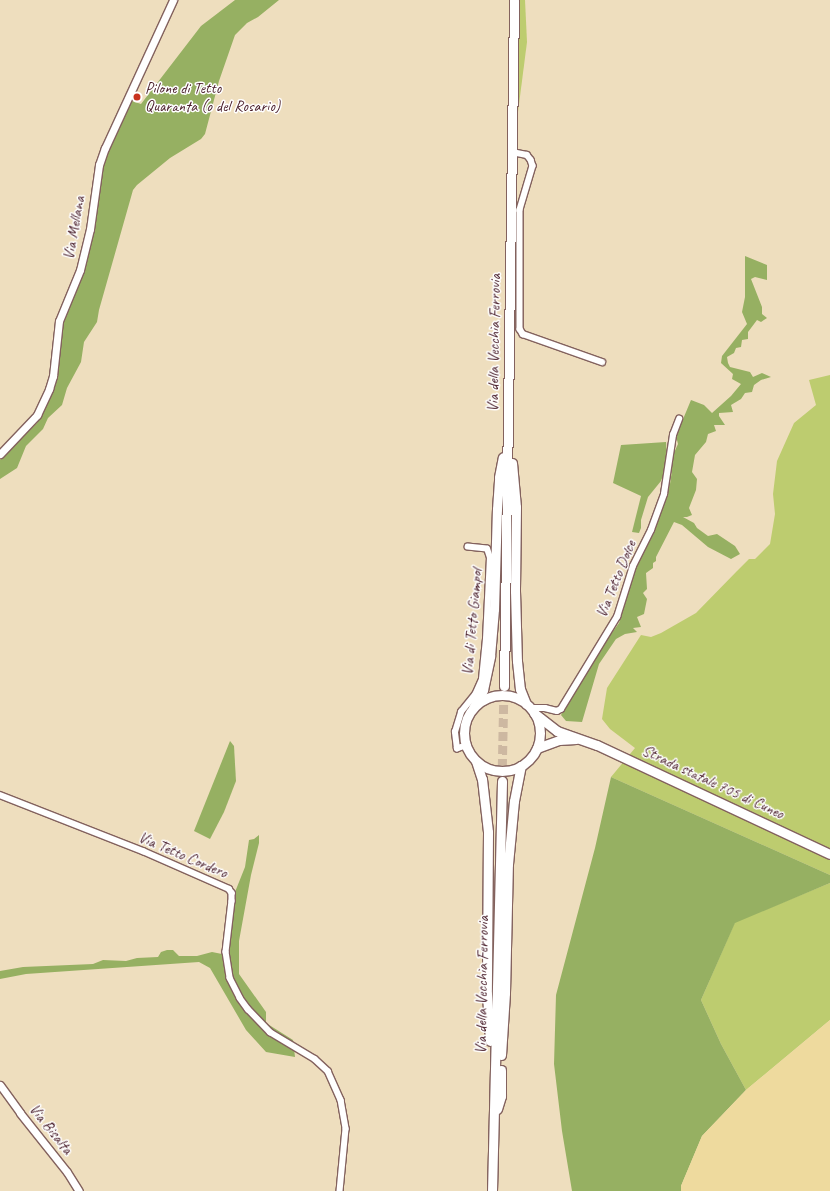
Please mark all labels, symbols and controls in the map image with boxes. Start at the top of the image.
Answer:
place label: Pilone di Tetto Quaranta (o del Rosario) [145,78,280,116]
marker: Pilone di Tetto Quaranta (o del Rosario) [132,92,142,102]
street label: Via Mellana [59,195,89,261]
street label: Via della Vecchia Ferrovia [483,274,505,412]
street label: Via Tetto Dolce [592,538,640,620]
street label: Via di Tetto Giampol [458,568,486,676]
street label: Strada statale 705 di Cuneo [639,741,787,823]
street label: Via Tetto Cordero [136,828,230,882]
street label: Via della Vecchia Ferrovia [471,916,493,1054]
street label: Via Bisalta [25,1100,77,1158]

